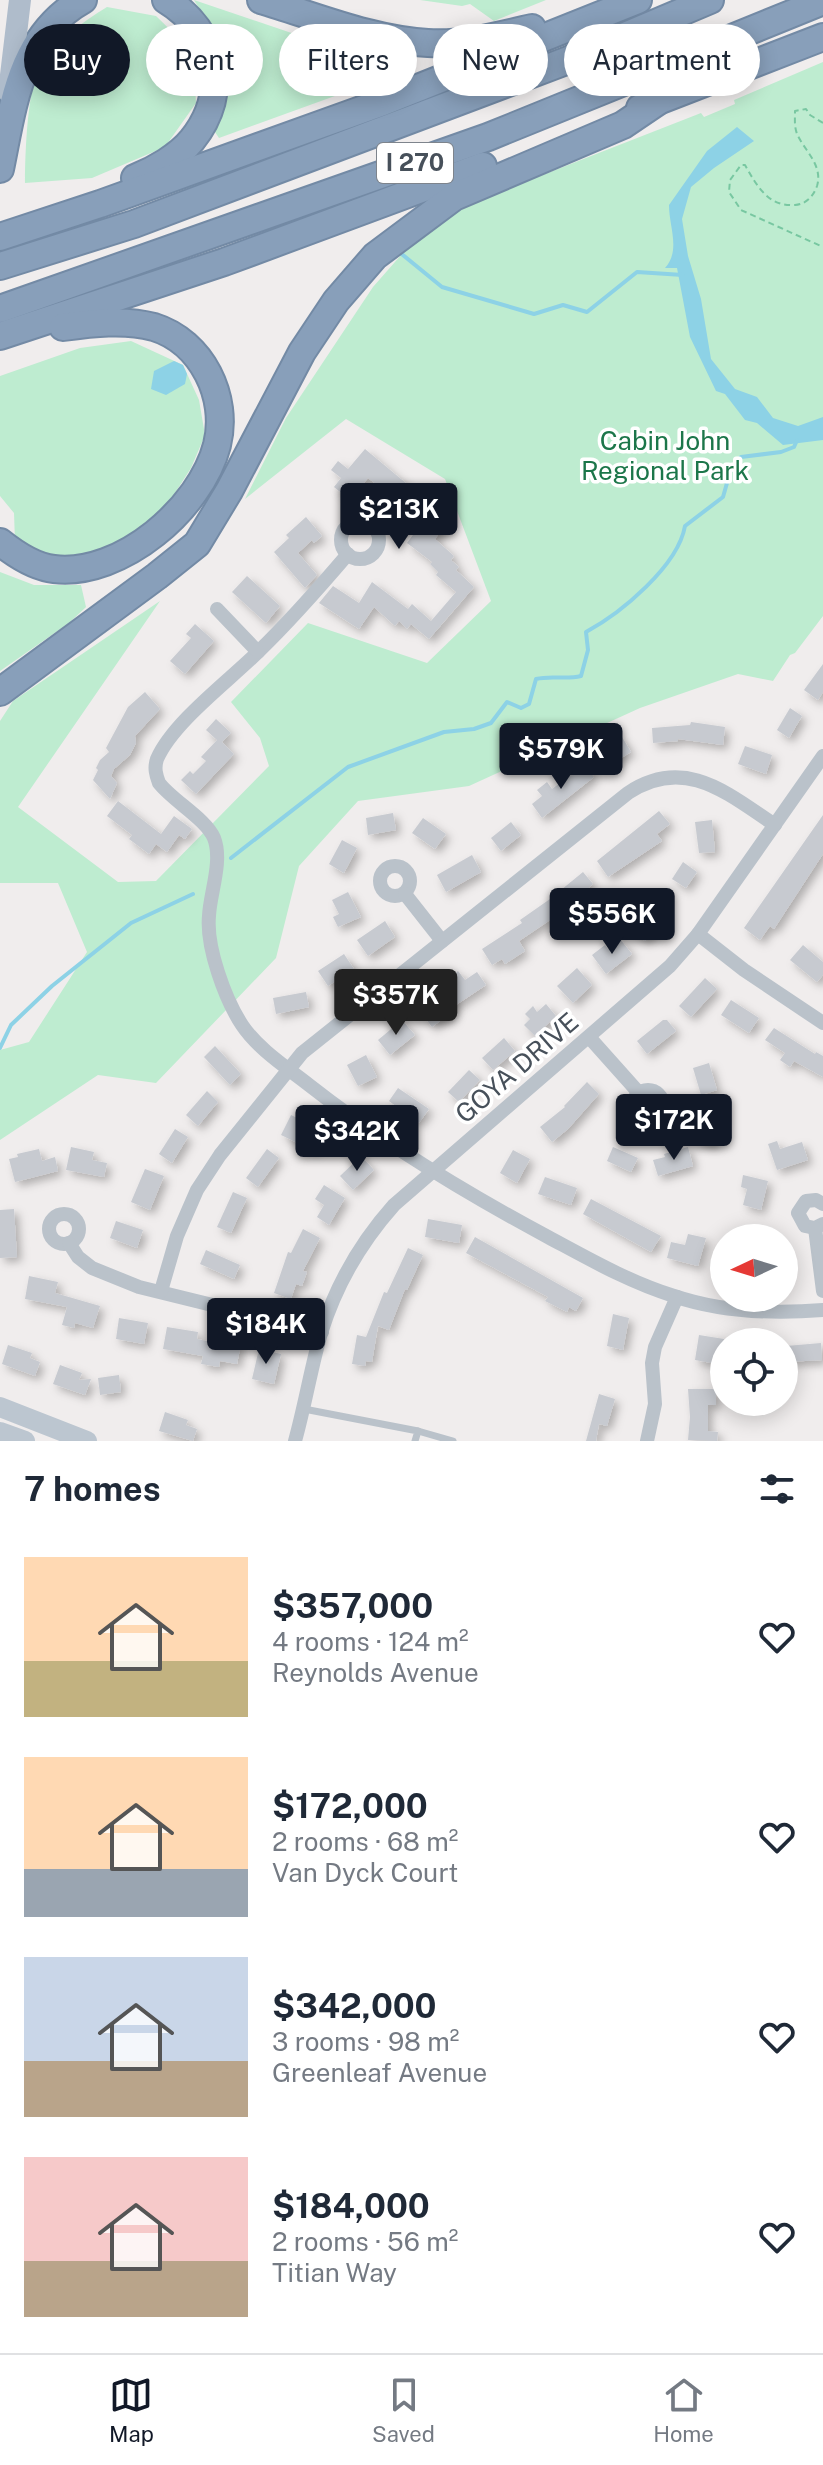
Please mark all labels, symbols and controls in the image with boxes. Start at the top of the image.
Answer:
chip: Buy [24,24,130,96]
chip: Rent [146,24,263,96]
chip: Filters [279,24,417,96]
chip: New [433,24,548,96]
chip: Apartment [564,24,760,96]
road number: I 270 [377,143,453,183]
park label: Cabin John Regional Park [581,425,749,486]
pin: $213K [343,483,455,551]
text: $213K [358,493,440,524]
pin: $579K [505,723,617,791]
text: $579K [517,733,605,764]
pin: $556K [556,888,668,956]
text: $556K [568,898,656,929]
pin: $357K [340,969,452,1037]
text: $357K [352,979,440,1010]
street label: GOYA DRIVE [449,1006,584,1129]
pin: $172K [618,1094,730,1162]
text: $172K [634,1104,714,1135]
pin: $342K [301,1105,413,1173]
text: $342K [313,1115,401,1146]
north arrow [710,1224,798,1312]
map controls [710,1224,798,1416]
pin: $184K [210,1298,322,1366]
text: $184K [225,1308,307,1339]
button: locate [710,1328,798,1416]
icon: filters [755,1467,799,1511]
text: 7 homes [24,1469,161,1509]
text: $357,000 [272,1586,433,1626]
icon: home [88,1589,184,1685]
icon: heart [755,1615,799,1659]
text: 4 rooms · 124 m² [272,1626,469,1657]
text: Reynolds Avenue [272,1657,479,1688]
text: $172,000 [272,1786,428,1826]
icon: home [88,1789,184,1885]
icon: heart [755,1815,799,1859]
text: 2 rooms · 68 m² [272,1826,458,1857]
text: Van Dyck Court [272,1857,458,1888]
text: $342,000 [272,1986,436,2026]
icon: home [88,1989,184,2085]
icon: heart [755,2015,799,2059]
text: 3 rooms · 98 m² [272,2026,459,2057]
text: Greenleaf Avenue [272,2057,487,2088]
text: $184,000 [272,2186,430,2226]
icon: home [88,2189,184,2285]
icon: heart [755,2215,799,2259]
text: 2 rooms · 56 m² [272,2226,458,2257]
text: Titian Way [272,2257,397,2288]
tab: Map [109,2373,154,2447]
tab: Saved [372,2373,435,2447]
tab: Home [653,2373,714,2447]

